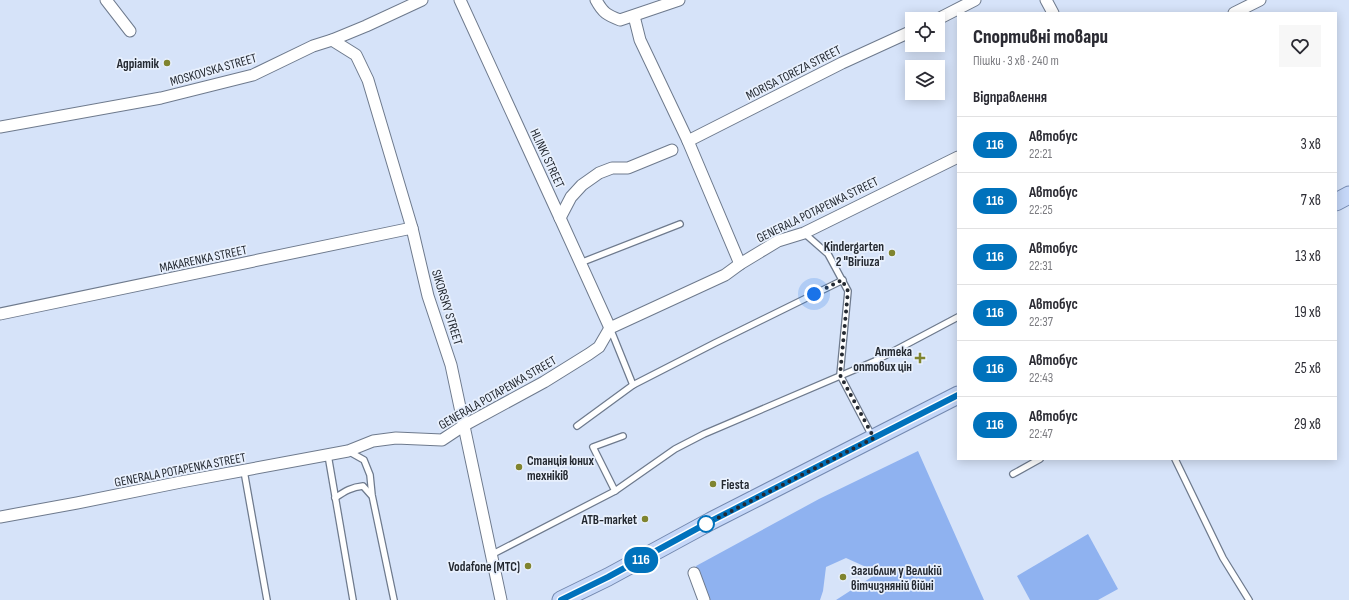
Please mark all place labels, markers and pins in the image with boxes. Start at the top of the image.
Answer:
place label: Адріатік [116,56,160,72]
marker: Адріатік [162,58,172,68]
place label: Kindergarten 2 "Biriuza" [824,239,884,270]
marker: Kindergarten 2 "Biriuza" [887,248,897,258]
place label: Аптека оптових цін [853,344,912,375]
marker: Аптека оптових цін [915,353,925,363]
place label: Станція юних техніків [527,453,595,484]
marker: Станція юних техніків [514,462,524,472]
place label: Fiesta [721,477,749,493]
marker: Fiesta [708,479,718,489]
place label: ATB-market [581,512,638,528]
marker: ATB-market [640,514,650,524]
unlabelled marker [697,515,715,533]
place label: Vodafone (МТС) [448,559,520,575]
marker: Vodafone (МТС) [523,561,533,571]
place label: Загиблим у Великій вітчизняній війні [851,563,942,594]
marker: Загиблим у Великій вітчизняній війні [838,572,848,582]

